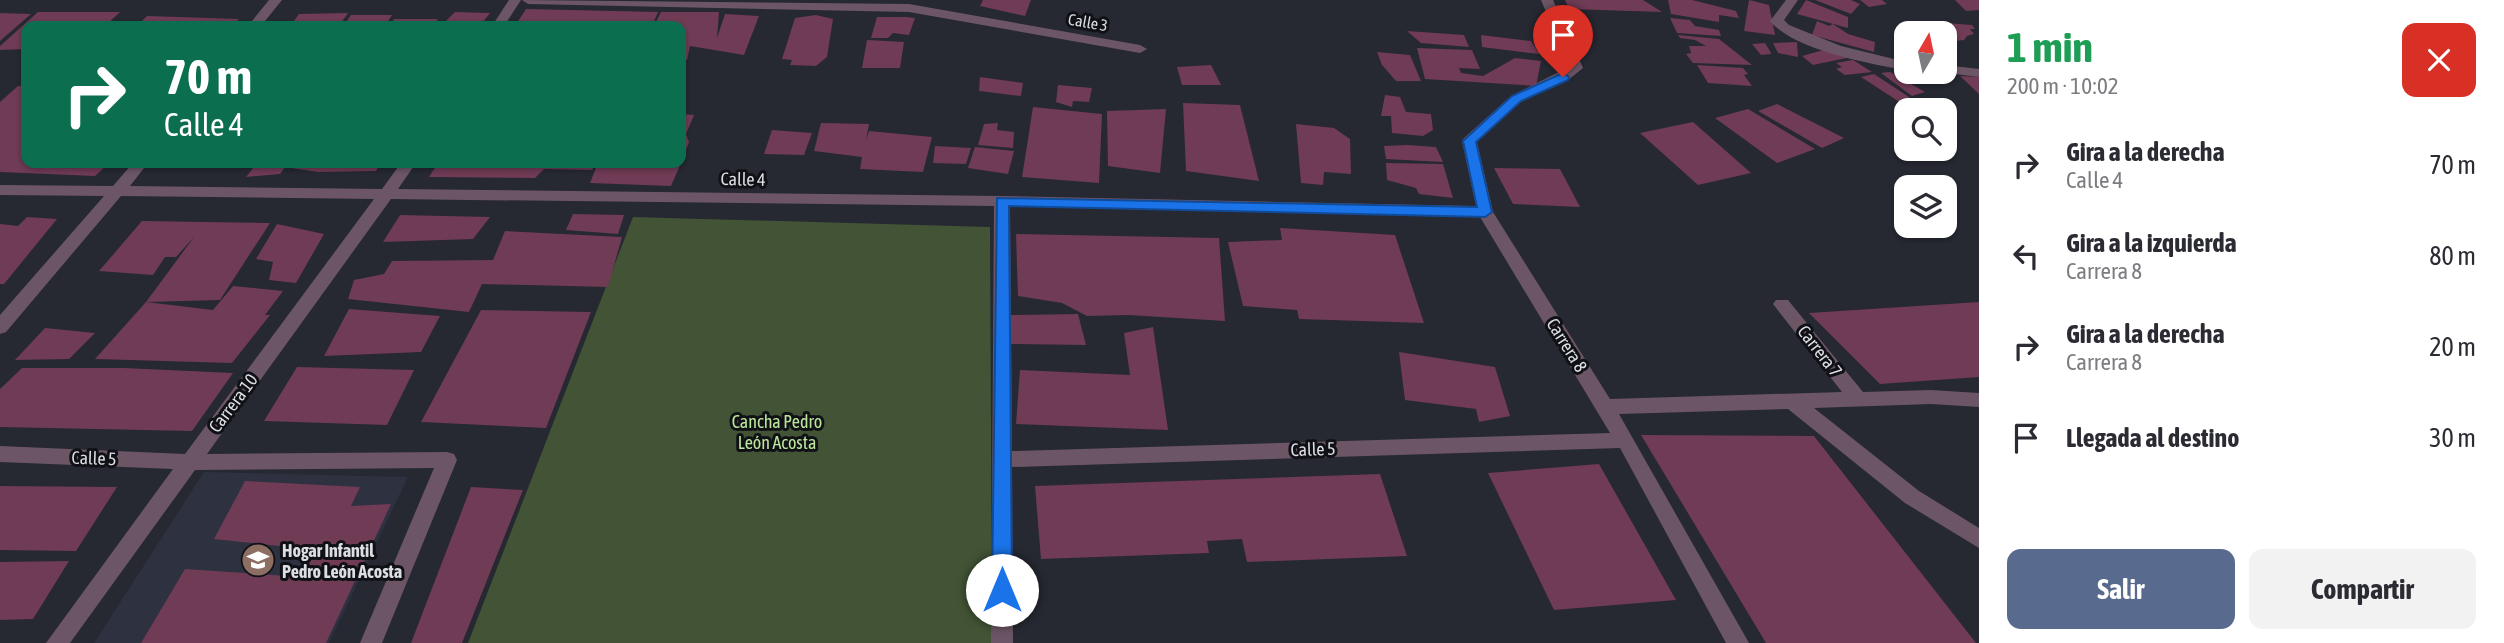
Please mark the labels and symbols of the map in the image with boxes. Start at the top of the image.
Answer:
pin [1533,5,1593,77]
street label: Calle 3 [1067,10,1109,34]
north arrow [1894,21,1956,84]
street label: Calle 4 [720,168,766,190]
street label: Carrera 8 [1542,314,1592,376]
street label: Carrera 7 [1793,321,1847,381]
street label: Carrera 10 [204,370,262,436]
park label: Cancha Pedro León Acosta [732,411,822,453]
street label: Calle 5 [1290,438,1336,460]
street label: Calle 5 [71,447,117,469]
place label: Hogar Infantil Pedro León Acosta [282,540,402,582]
school or university icon: Hogar Infantil Pedro León Acosta [239,541,277,579]
position arrow [965,553,1039,627]

